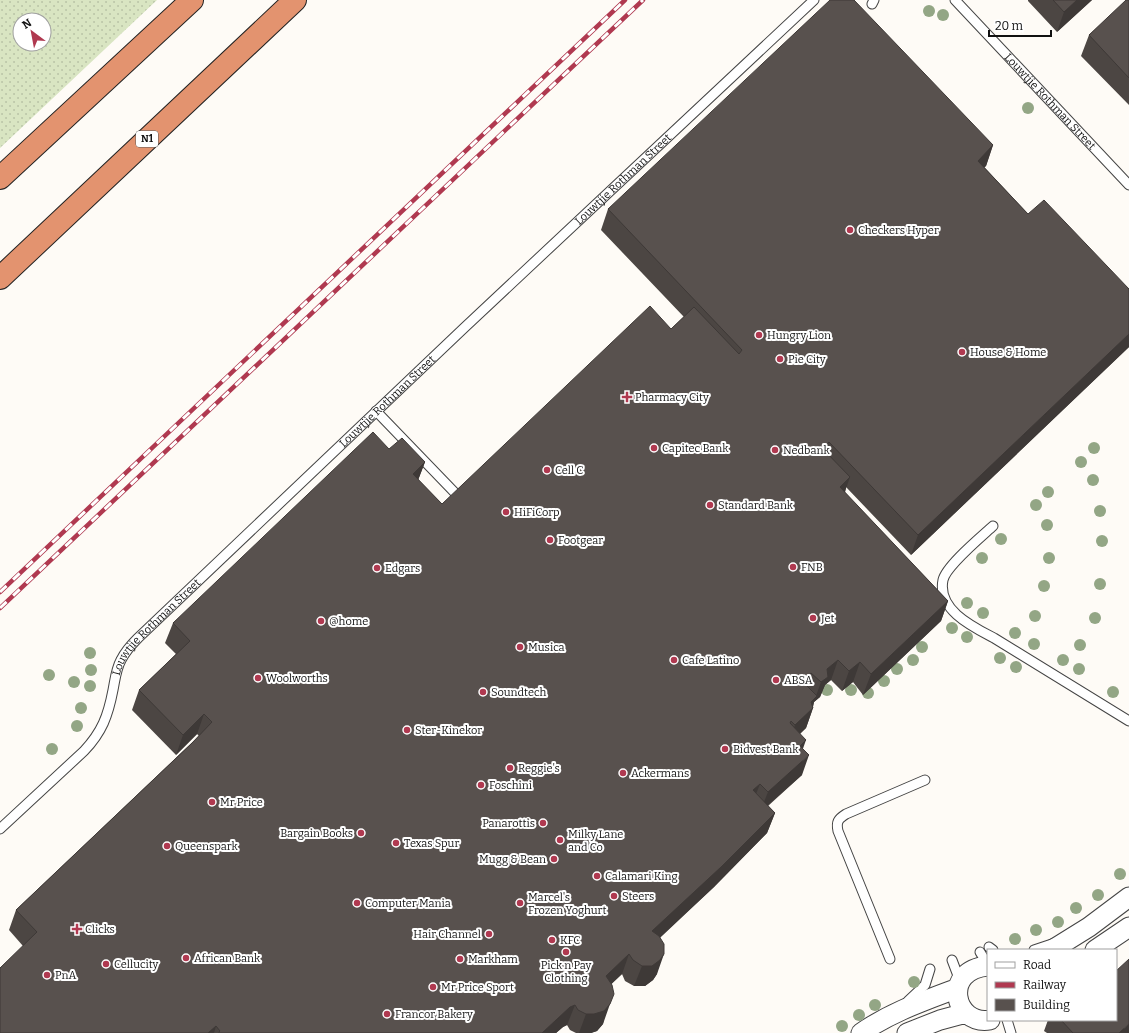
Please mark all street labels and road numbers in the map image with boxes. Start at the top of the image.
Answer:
street label: Louwtjie Rothman Street [1002,50,1099,152]
road number: N1 [136,131,158,147]
street label: Louwtjie Rothman Street [572,131,674,227]
street label: Louwtjie Rothman Street [336,353,438,450]
street label: Louwtjie Rothman Street [109,576,203,677]

